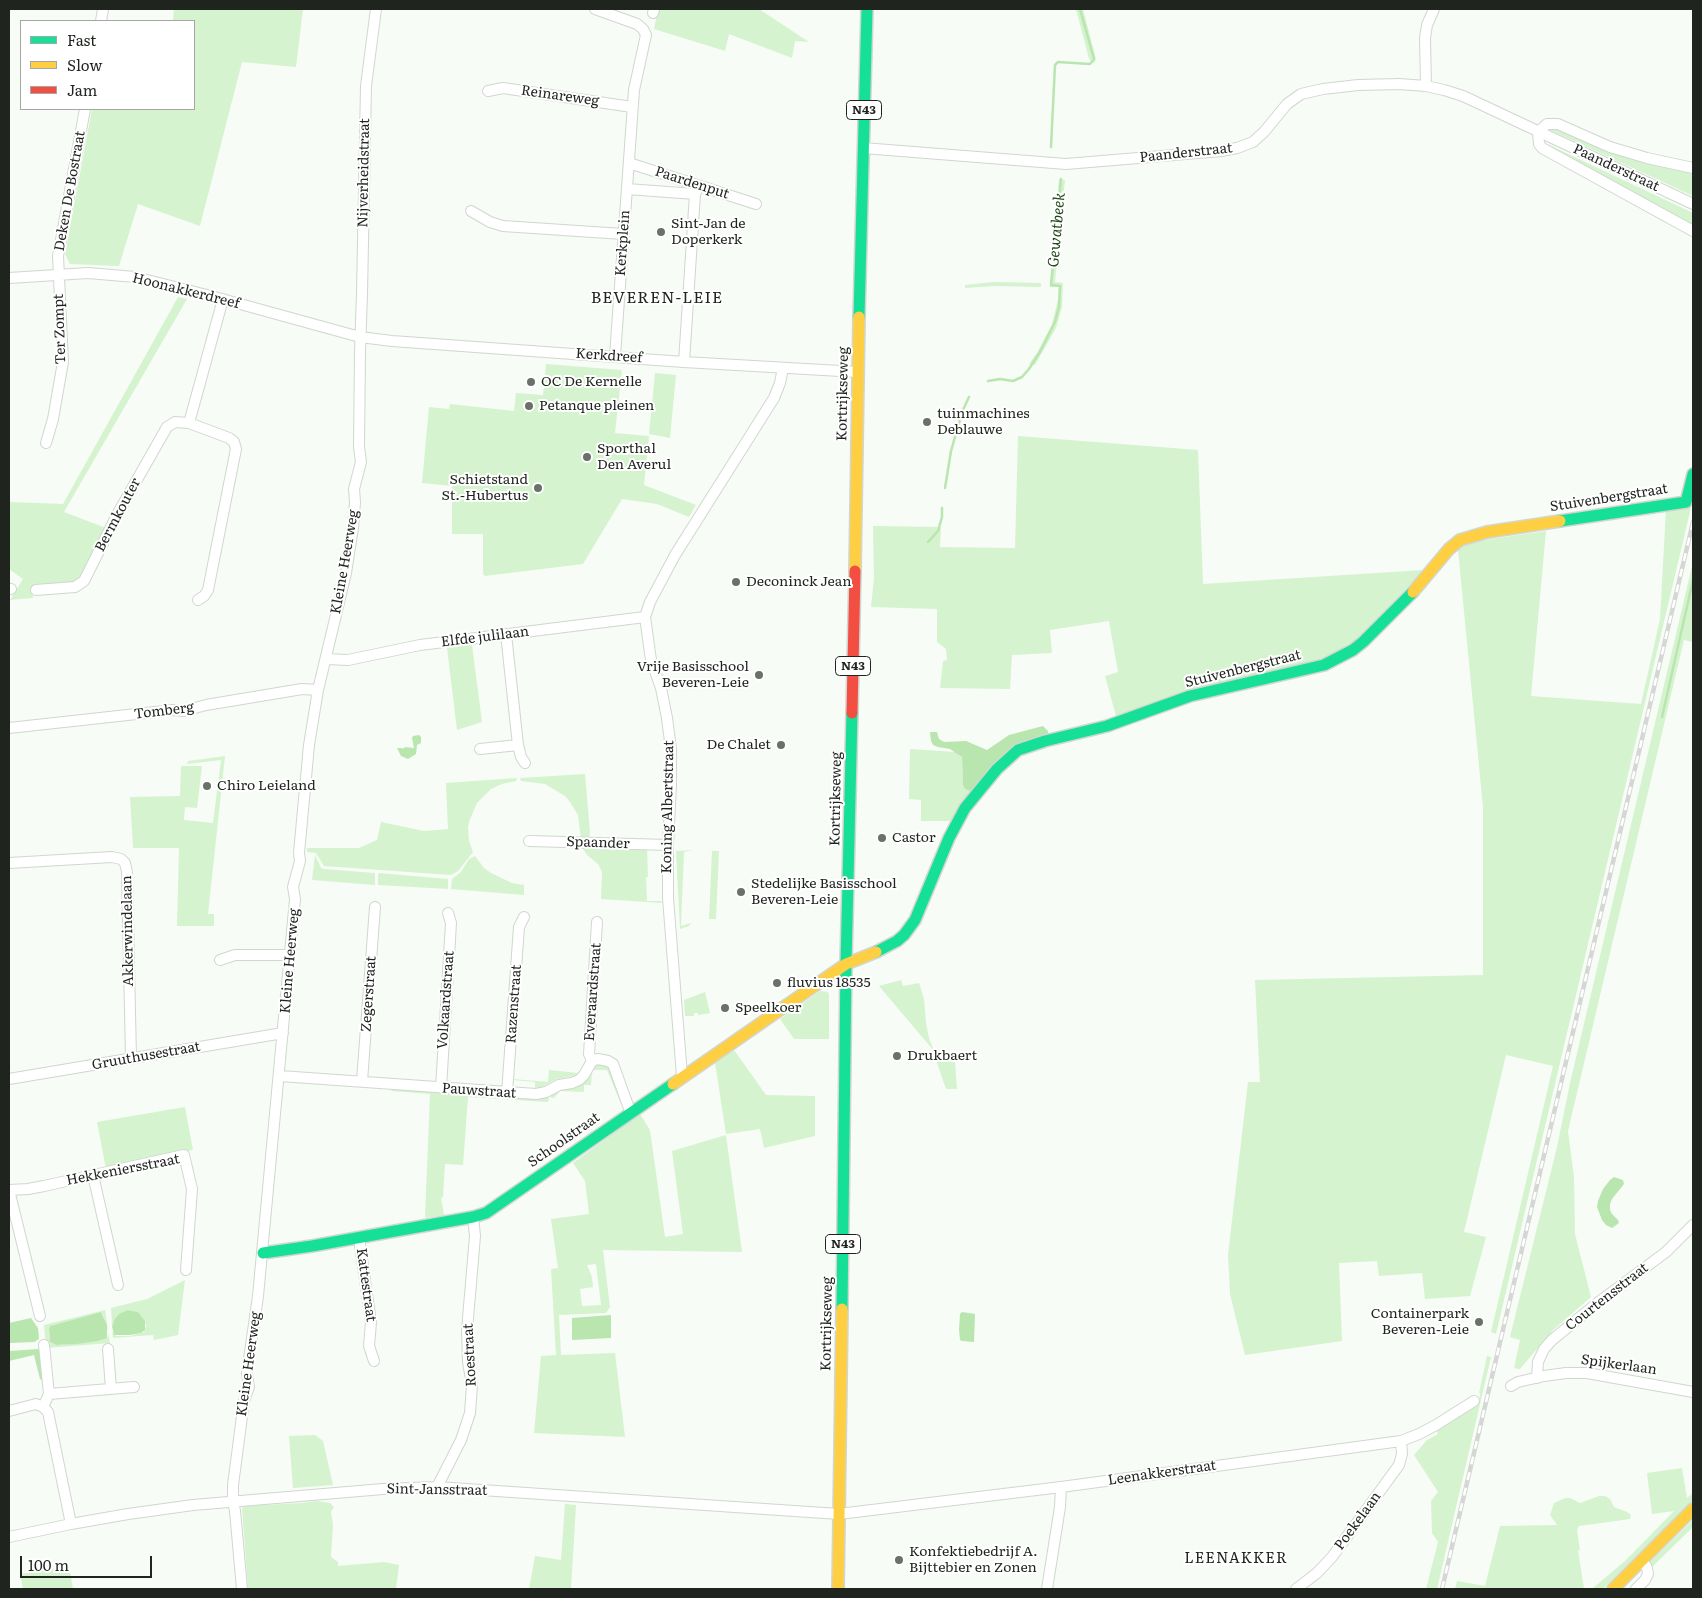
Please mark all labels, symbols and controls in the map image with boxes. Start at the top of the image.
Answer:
legend [20,20,195,110]
text: Fast [67,28,96,51]
text: Slow [67,53,102,76]
text: Jam [67,78,97,101]
street label: Reinareweg [520,82,600,110]
road number: N43 [846,100,882,120]
street label: Nijverheidstraat [355,118,373,228]
street label: Deken De Bostraat [51,130,89,252]
street label: Paanderstraat [1139,140,1233,166]
street label: Paanderstraat [1570,141,1662,195]
street label: Paardenput [653,163,731,203]
water label: Gewatbeek [1045,192,1069,268]
street label: Kerkplein [612,209,634,277]
place label: Sint-Jan de Doperkerk [671,216,746,248]
marker: Sint-Jan de Doperkerk [655,226,667,238]
street label: Hoonakkerdreef [131,270,241,312]
district label: BEVEREN-LEIE [589,288,725,308]
street label: Ter Zompt [50,293,70,365]
street label: Kerkdreef [575,345,643,367]
street label: Kortrijkseweg [834,347,852,441]
place label: OC De Kernelle [541,374,642,390]
marker: OC De Kernelle [525,376,537,388]
place label: Petanque pleinen [539,398,654,414]
marker: Petanque pleinen [523,400,535,412]
place label: tuinmachines Deblauwe [937,406,1030,438]
marker: tuinmachines Deblauwe [921,416,933,428]
place label: Sporthal Den Averul [597,441,671,474]
marker: Sporthal Den Averul [581,451,593,463]
place label: Schietstand St.-Hubertus [441,472,528,504]
street label: Bermkouter [92,475,144,555]
street label: Stuivenbergstraat [1549,480,1669,516]
marker: Schietstand St.-Hubertus [532,482,544,494]
street label: Kleine Heerweg [328,508,362,616]
place label: Deconinck Jean [746,574,851,590]
marker: Deconinck Jean [730,576,742,588]
street label: Elfde julilaan [440,623,530,651]
street label: Stuivenbergstraat [1183,646,1303,692]
road number: N43 [836,656,870,676]
place label: Vrije Basisschool Beveren-Leie [637,659,749,692]
marker: Vrije Basisschool Beveren-Leie [753,669,765,681]
street label: Tomberg [133,699,195,723]
place label: De Chalet [707,737,771,753]
marker: De Chalet [775,739,787,751]
street label: Koning Albertstraat [658,740,678,874]
street label: Kortrijkseweg [827,752,845,846]
place label: Chiro Leieland [217,778,316,794]
marker: Chiro Leieland [201,780,213,792]
place label: Castor [892,830,936,846]
marker: Castor [876,832,888,844]
street label: Spaander [566,834,630,852]
street label: Akkerwindelaan [119,875,137,987]
place label: Stedelijke Basisschool Beveren-Leie [751,876,897,909]
marker: Stedelijke Basisschool Beveren-Leie [735,886,747,898]
street label: Kleine Heerweg [277,908,303,1014]
street label: Everaardstraat [581,942,605,1042]
street label: Volkaardstraat [434,950,458,1050]
street label: Zegerstraat [358,955,380,1033]
street label: Razenstraat [503,964,525,1044]
place label: fluvius 18535 [787,975,871,991]
marker: fluvius 18535 [771,977,783,989]
place label: Speelkoer [735,1000,801,1016]
marker: Speelkoer [719,1002,731,1014]
street label: Gruuthusestraat [90,1038,202,1074]
place label: Drukbaert [907,1048,977,1064]
marker: Drukbaert [891,1050,903,1062]
street label: Pauwstraat [441,1080,517,1102]
street label: Schoolstraat [525,1109,603,1171]
street label: Hekkeniersstraat [65,1151,181,1189]
road number: N43 [826,1234,860,1254]
street label: Kattestraat [353,1247,379,1323]
street label: Courtensstraat [1562,1260,1652,1334]
street label: Kortrijkseweg [818,1277,836,1371]
place label: Containerpark Beveren-Leie [1371,1306,1469,1338]
street label: Kleine Heerweg [233,1310,265,1418]
marker: Containerpark Beveren-Leie [1473,1316,1485,1328]
street label: Roestraat [460,1323,480,1387]
street label: Spijkerlaan [1580,1351,1658,1379]
street label: Leenakkerstraat [1107,1457,1217,1489]
street label: Sint-Jansstraat [386,1481,488,1499]
street label: Poekelaan [1331,1489,1385,1553]
place label: Konfektiebedrijf A. Bijttebier en Zonen [909,1544,1038,1576]
scale bar [22,1546,155,1578]
district label: LEENAKKER [1183,1550,1289,1568]
text: 100 m [28,1553,69,1576]
marker: Konfektiebedrijf A. Bijttebier en Zonen [893,1554,905,1566]

